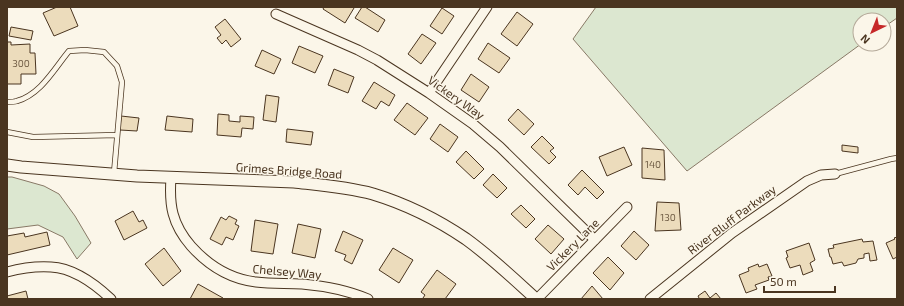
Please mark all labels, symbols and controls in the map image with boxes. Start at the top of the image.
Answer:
north arrow [852,12,892,52]
text: N [857,32,872,47]
house number: 300 [12,57,30,69]
street label: Vickery Way [425,72,488,122]
house number: 140 [645,158,661,170]
street label: Grimes Bridge Road [235,159,343,181]
street label: River Bluff Parkway [685,181,779,257]
house number: 130 [660,211,676,223]
street label: Vickery Lane [543,215,601,273]
street label: Chelsey Way [252,261,323,281]
scale bar [764,268,835,294]
text: 50 m [770,274,797,288]

